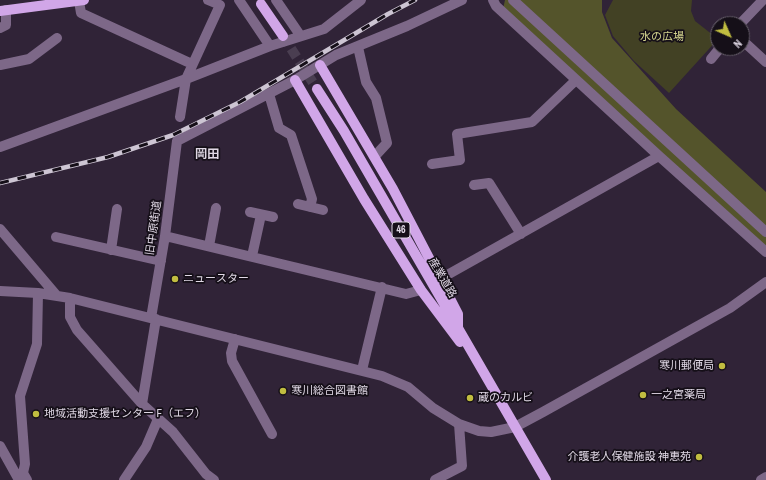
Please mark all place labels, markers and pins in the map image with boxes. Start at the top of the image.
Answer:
place label: ニュースター [183,272,249,286]
marker: ニュースター [170,274,180,284]
place label: 寒川郵便局 [659,359,714,373]
marker: 寒川郵便局 [717,361,727,371]
place label: 寒川総合図書館 [291,384,368,398]
marker: 寒川総合図書館 [278,386,288,396]
place label: 一之宮薬局 [651,388,706,402]
marker: 一之宮薬局 [638,390,648,400]
place label: 蔵のカルビ [478,391,533,405]
marker: 蔵のカルビ [465,393,475,403]
place label: 地域活動支援センター F（エフ） [44,407,206,421]
marker: 地域活動支援センター F（エフ） [31,409,41,419]
place label: 介護老人保健施設 神恵苑 [567,450,691,464]
marker: 介護老人保健施設 神恵苑 [694,452,704,462]

